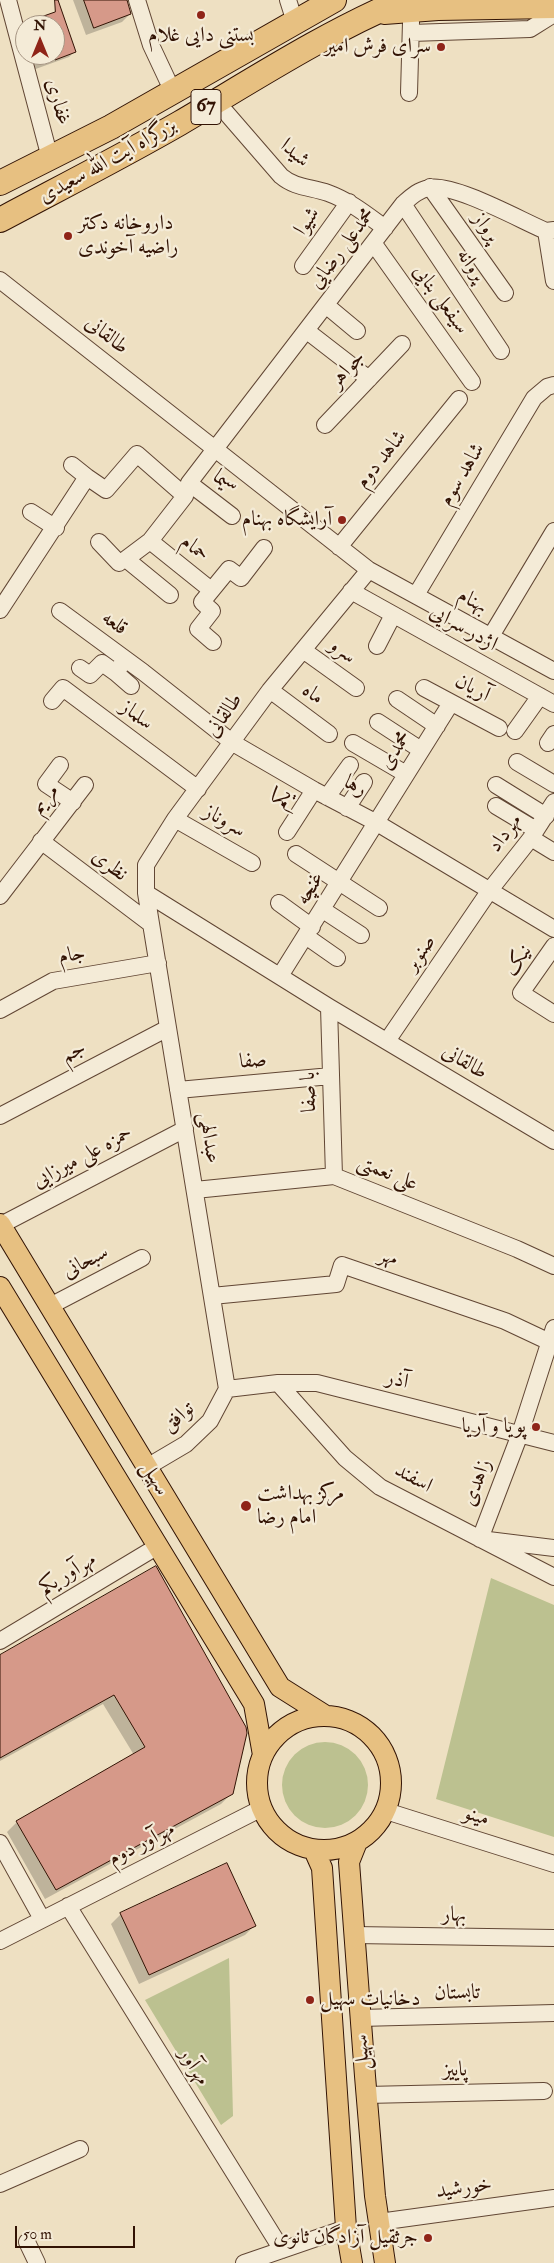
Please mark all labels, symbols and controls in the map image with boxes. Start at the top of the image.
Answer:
marker: بستنی دایی غلام [195,9,207,21]
north arrow [15,15,65,65]
text: N [34,17,46,34]
place label: بستنی دایی غلام [148,23,254,49]
place label: سرای فرش امیر [324,34,431,60]
marker: سرای فرش امیر [435,41,447,53]
street label: غفاری [39,76,75,128]
road number: 67 [191,90,221,124]
street label: بزرگراه آیت الله سعیدی [35,114,181,210]
street label: شیدا [274,134,314,174]
street label: شیوا [289,203,327,241]
street label: محمدعلی رضایی [304,203,382,295]
street label: پرواز [466,208,504,248]
place label: داروخانه دکتر راضیه آخوندی [78,211,178,261]
marker: داروخانه دکتر راضیه آخوندی [62,230,74,242]
street label: پروانه [450,244,490,288]
street label: سیفعلی بنایی [406,260,474,340]
street label: طالقانی [79,311,133,361]
street label: جواهر [324,346,372,394]
street label: شاهد دوم [351,426,413,494]
street label: شاهد سوم [434,439,492,511]
street label: سیما [206,465,242,501]
place label: آرایشگاه بهنام [242,507,332,533]
marker: آرایشگاه بهنام [336,514,348,526]
street label: حمام [175,530,213,568]
street label: بهنام [453,584,491,620]
street label: اژدر سرایی [425,600,501,658]
street label: قلعه [96,606,132,642]
street label: سرو [324,634,360,670]
street label: آریان [450,669,494,709]
street label: ماه [296,679,328,711]
street label: طالقانی [201,689,249,743]
street label: سلماز [114,695,158,737]
street label: محمدی [374,727,418,775]
street label: رها [339,771,371,803]
street label: مریم [26,780,66,820]
street label: یکم [267,784,299,814]
street label: سروناز [198,800,250,844]
street label: مهرداد [483,810,529,858]
street label: نظری [86,844,132,888]
street label: غنچه [291,868,331,910]
street label: صنوبر [400,931,442,977]
street label: نیک [500,940,538,982]
street label: جام [57,941,87,971]
street label: جم [57,1036,91,1070]
street label: طالقانی [437,1040,491,1086]
street label: صفا [238,1048,268,1076]
street label: با صفا [297,1071,323,1113]
street label: عبدالهی [192,1111,224,1165]
street label: حمزه علی میرزایی [29,1121,137,1195]
street label: علی نعمتی [353,1150,421,1198]
street label: سبحانی [59,1240,113,1286]
street label: مهر [375,1243,401,1273]
street label: آذر [383,1366,411,1396]
street label: توافق [158,1397,200,1439]
place label: پویا و آریا [462,1414,526,1440]
marker: پویا و آریا [530,1421,542,1433]
street label: زاهدی [458,1456,498,1510]
street label: سهیل [134,1457,174,1501]
street label: اسفند [390,1458,436,1500]
place label: مرکز بهداشت امام رضا [257,1481,344,1531]
marker: مرکز بهداشت امام رضا [239,1499,253,1513]
street label: مهرآور یکم [35,1548,101,1602]
street label: مینو [460,1801,492,1833]
street label: مهرآور دوم [104,1818,180,1872]
street label: بهار [442,1903,466,1929]
street label: تابستان [434,1981,480,2007]
place label: دخانیات سهیل [320,1987,420,2013]
marker: دخانیات سهیل [304,1994,316,2006]
street label: سهیل [349,2033,377,2071]
street label: مهرآور [172,2044,214,2090]
street label: پاییز [443,2058,467,2084]
street label: خورشید [434,2173,494,2205]
scale bar [18,2216,138,2248]
text: 50 m [23,2225,52,2244]
place label: جرثقیل آزادگان ثانوی [273,2225,418,2251]
marker: جرثقیل آزادگان ثانوی [422,2232,434,2244]

